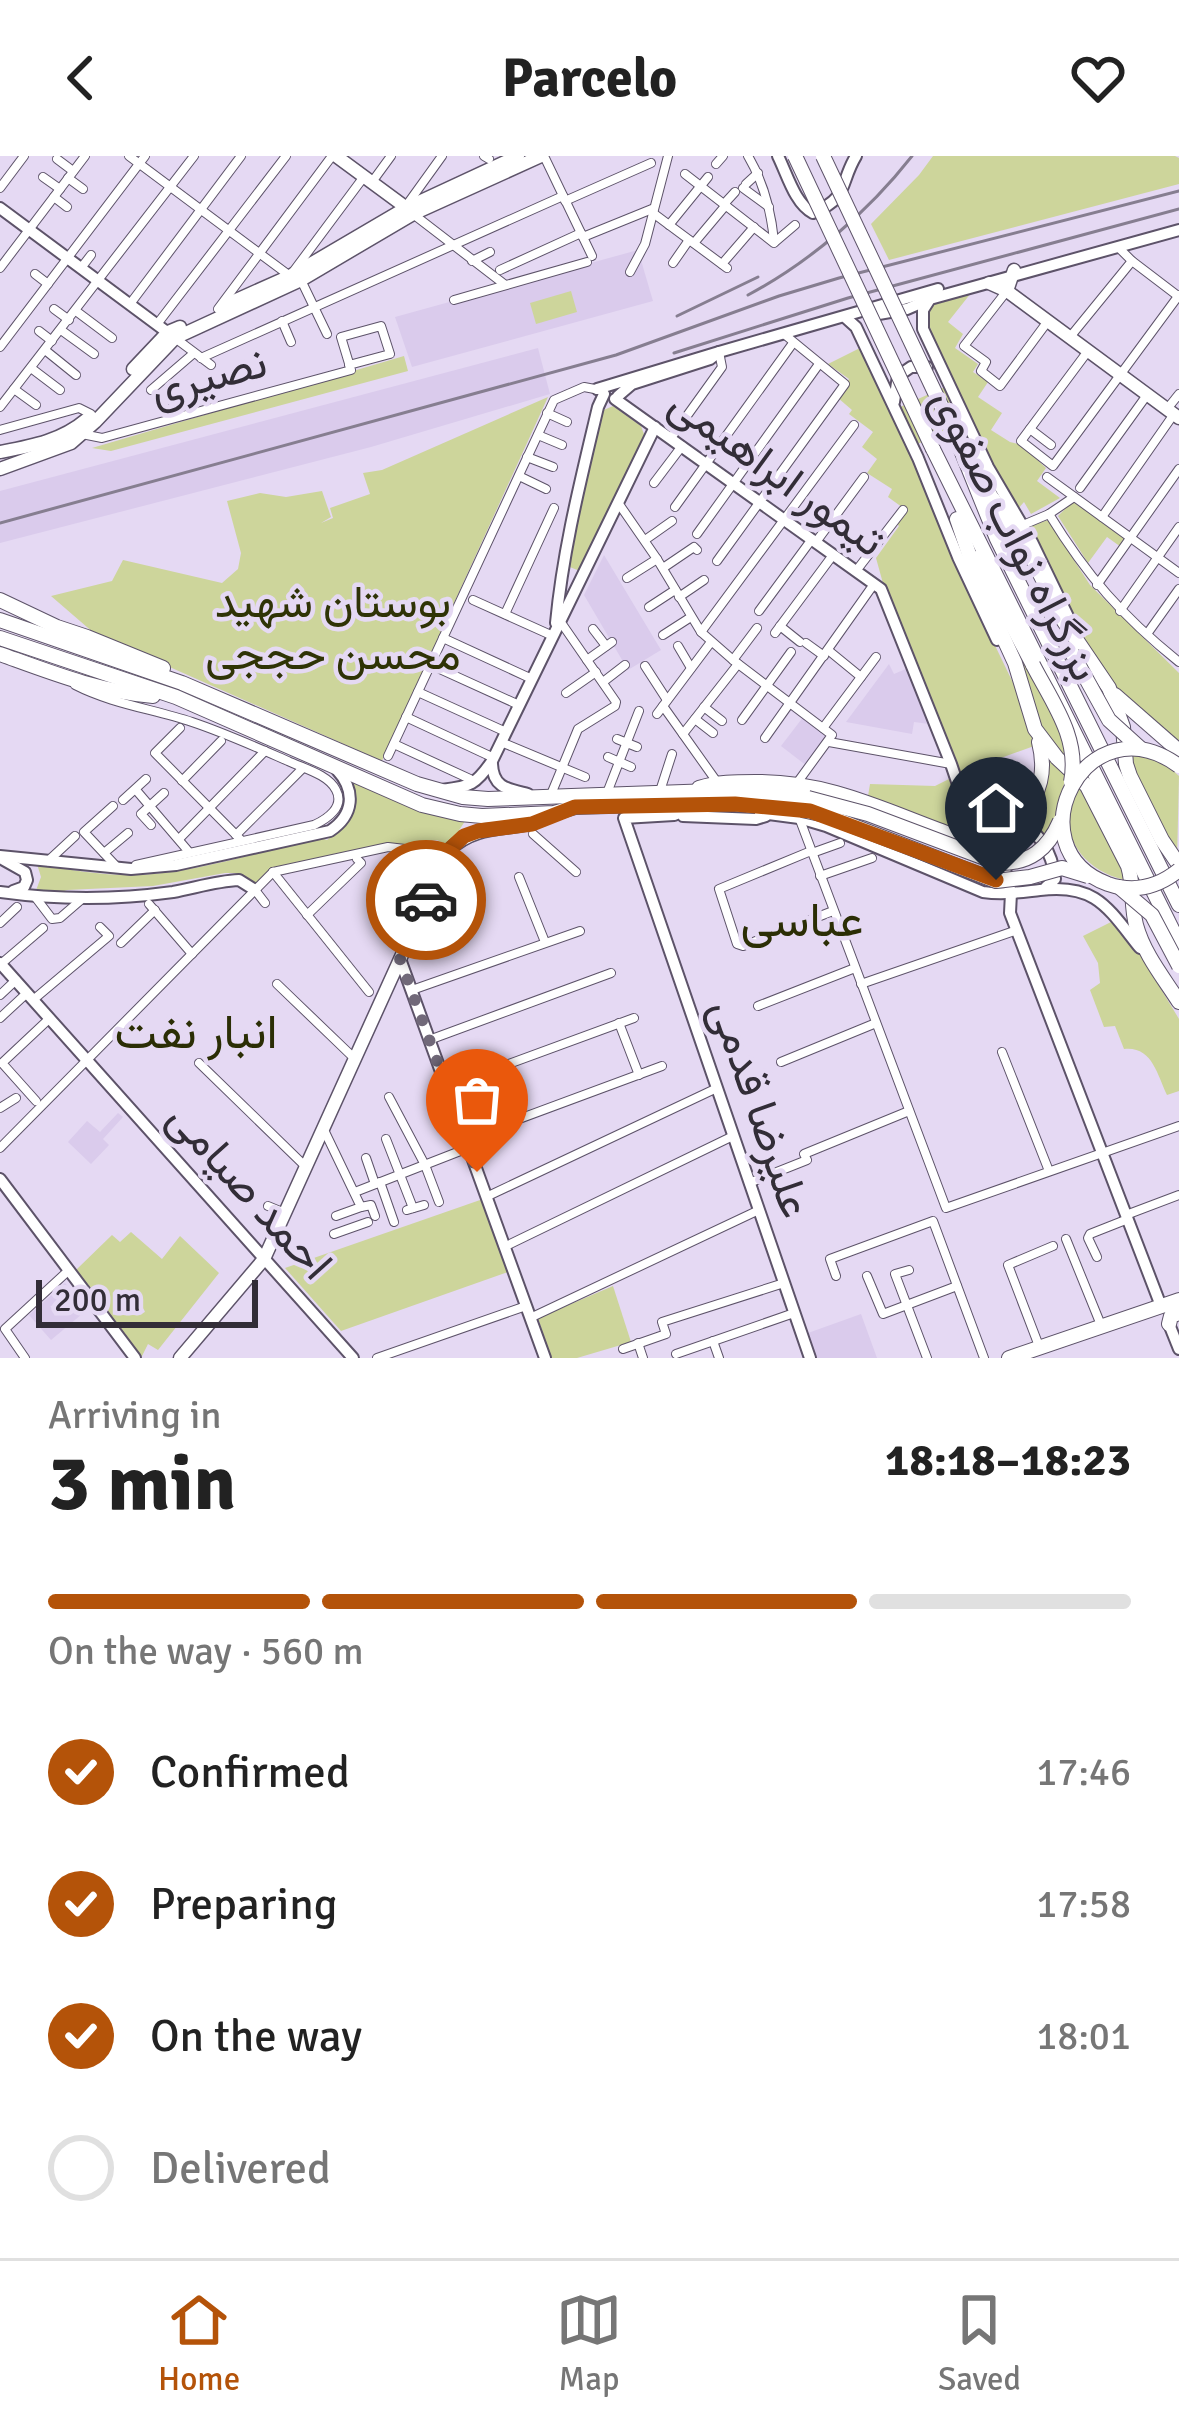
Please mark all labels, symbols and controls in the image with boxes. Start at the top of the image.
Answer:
icon: back [48,45,114,111]
text: Parcelo [502,45,677,112]
icon: heart [1065,45,1131,111]
street label: نصیری [144,335,273,418]
street label: تیمور ابراهیمی [659,376,896,569]
street label: بزرگراه نواب صفوی [918,379,1113,690]
park label: بوستان شهید محسن حججی [205,575,461,682]
pin [945,757,1047,880]
icon: home [963,775,1029,841]
courier [366,840,486,960]
icon: car [393,867,459,933]
district label: عباسی [740,891,864,950]
street label: علیرضا قدمی [698,992,824,1225]
district label: انبار نفت [114,1003,278,1062]
pin [426,1049,528,1172]
icon: bag [444,1067,510,1133]
street label: احمد صیامی [156,1091,344,1291]
scale bar [36,1274,258,1327]
text: 200 m [54,1280,141,1321]
text: Arriving in [48,1391,222,1439]
text: 18:18–18:23 [885,1433,1131,1488]
text: 3 min [48,1436,236,1532]
text: On the way · 560 m [48,1627,364,1675]
icon: check [48,1739,114,1805]
text: Confirmed [150,1745,350,1800]
text: 17:46 [1036,1748,1131,1796]
icon: check [48,1871,114,1937]
text: Preparing [150,1877,338,1932]
text: 17:58 [1036,1880,1131,1928]
icon: check [48,2003,114,2069]
text: On the way [150,2009,362,2064]
text: 18:01 [1036,2012,1131,2060]
text: Delivered [150,2141,331,2196]
tab: Home [158,2287,240,2400]
tab: Map [556,2287,622,2400]
tab: Saved [938,2287,1021,2400]

